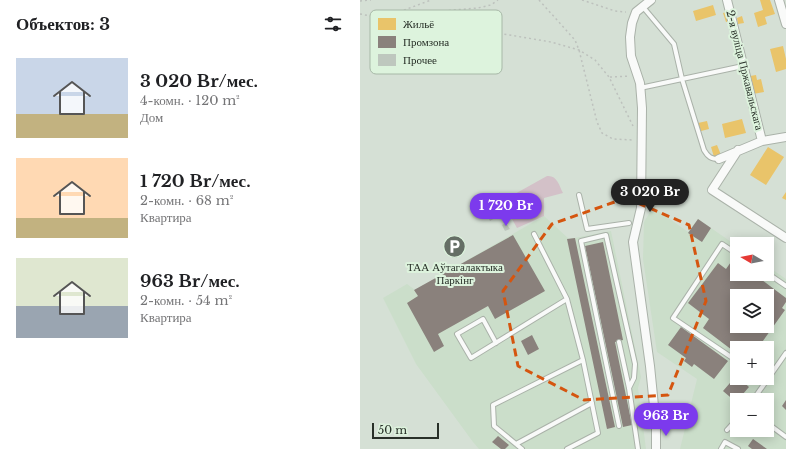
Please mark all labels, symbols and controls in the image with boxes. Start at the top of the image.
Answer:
street label: 2-я вуліца Пржавальскага [723,9,767,132]
legend [370,10,502,74]
icon: filters [322,13,344,35]
text: Объектов: 3 [16,14,110,35]
text: Жильё [403,17,434,31]
text: Промзона [403,35,449,49]
text: Прочее [403,53,437,67]
text: 3 020 Br/мес. [140,71,258,92]
icon: home [48,74,96,122]
text: 4-комн. · 120 m² [140,92,240,109]
text: Дом [140,109,163,126]
text: 1 720 Br/мес. [140,171,251,192]
icon: home [48,174,96,222]
pin: 3 020 Br [609,179,691,213]
text: 3 020 Br [620,183,680,200]
text: 2-комн. · 68 m² [140,192,233,209]
pin: 1 720 Br [465,193,547,227]
text: 1 720 Br [479,197,533,214]
text: Квартира [140,209,192,226]
parking icon: ТАА Аўтагалактыка Паркінг [442,234,468,260]
north arrow [730,237,774,281]
map controls [730,237,774,437]
place label: ТАА Аўтагалактыка Паркінг [407,260,503,287]
text: 963 Br/мес. [140,271,240,292]
icon: home [48,274,96,322]
button: layers [730,289,774,333]
text: 2-комн. · 54 m² [140,292,232,309]
text: Квартира [140,309,192,326]
button: + [730,341,774,385]
button: − [730,393,774,437]
pin: 963 Br [633,403,699,437]
text: 963 Br [643,407,689,424]
scale bar [372,421,439,440]
text: 50 m [378,423,407,437]

